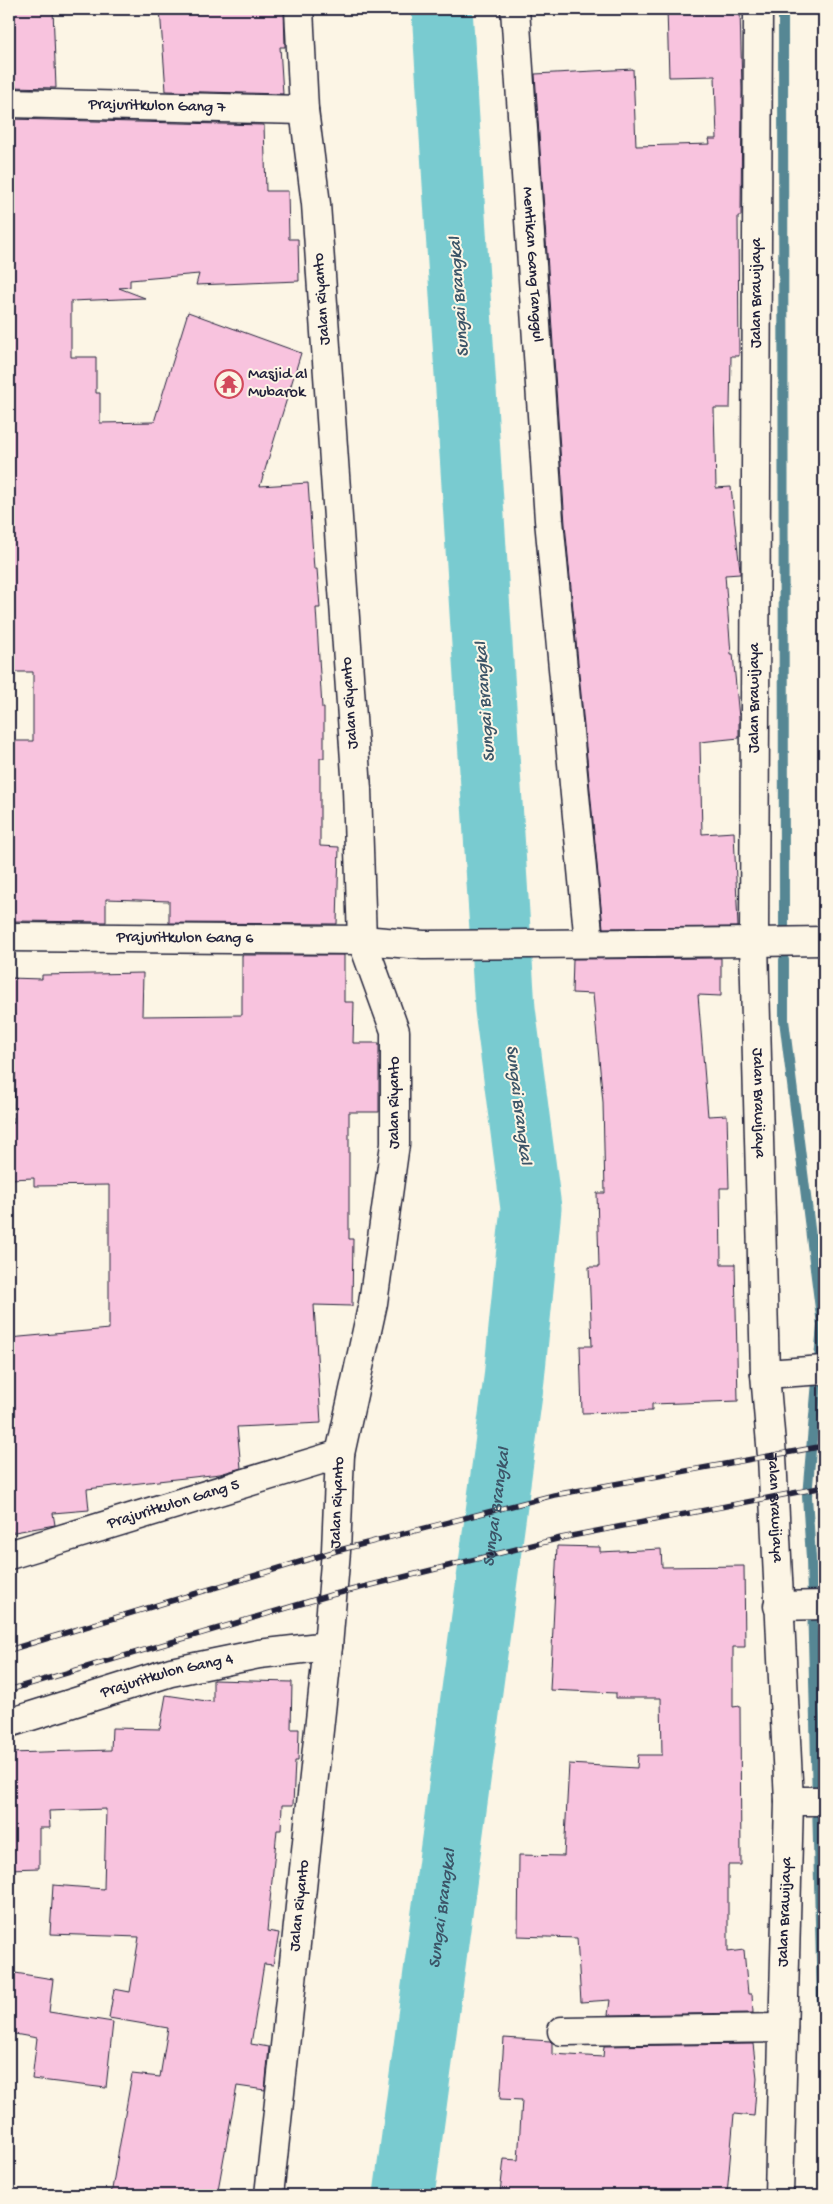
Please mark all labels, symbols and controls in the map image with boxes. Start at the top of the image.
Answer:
street label: Prajuritkulon Gang 7 [87,95,226,118]
street label: Mentikan Gang Tanggul [517,186,547,343]
water label: Sungai Brangkal [445,235,475,358]
street label: Jalan Brawijaya [748,237,767,348]
street label: Jalan Riyanto [310,252,336,346]
place label: Masjid al Mubarok [248,366,308,403]
temple icon: Masjid al Mubarok [214,369,244,399]
water label: Sungai Brangkal [471,640,501,763]
street label: Jalan Brawijaya [746,642,765,753]
street label: Jalan Riyanto [338,656,364,750]
street label: Prajuritkulon Gang 6 [116,928,254,949]
water label: Sungai Brangkal [500,1044,536,1167]
street label: Jalan Brawijaya [747,1048,769,1159]
street label: Jalan Riyanto [385,1057,405,1150]
water label: Sungai Brangkal [478,1445,515,1568]
street label: Jalan Brawijaya [762,1452,787,1564]
street label: Jalan Riyanto [327,1456,349,1549]
street label: Prajuritkulon Gang 5 [104,1476,242,1534]
street label: Prajuritkulon Gang 4 [98,1650,235,1703]
water label: Sungai Brangkal [424,1847,461,1970]
street label: Jalan Brawijaya [775,1856,797,1967]
street label: Jalan Riyanto [286,1859,314,1953]

